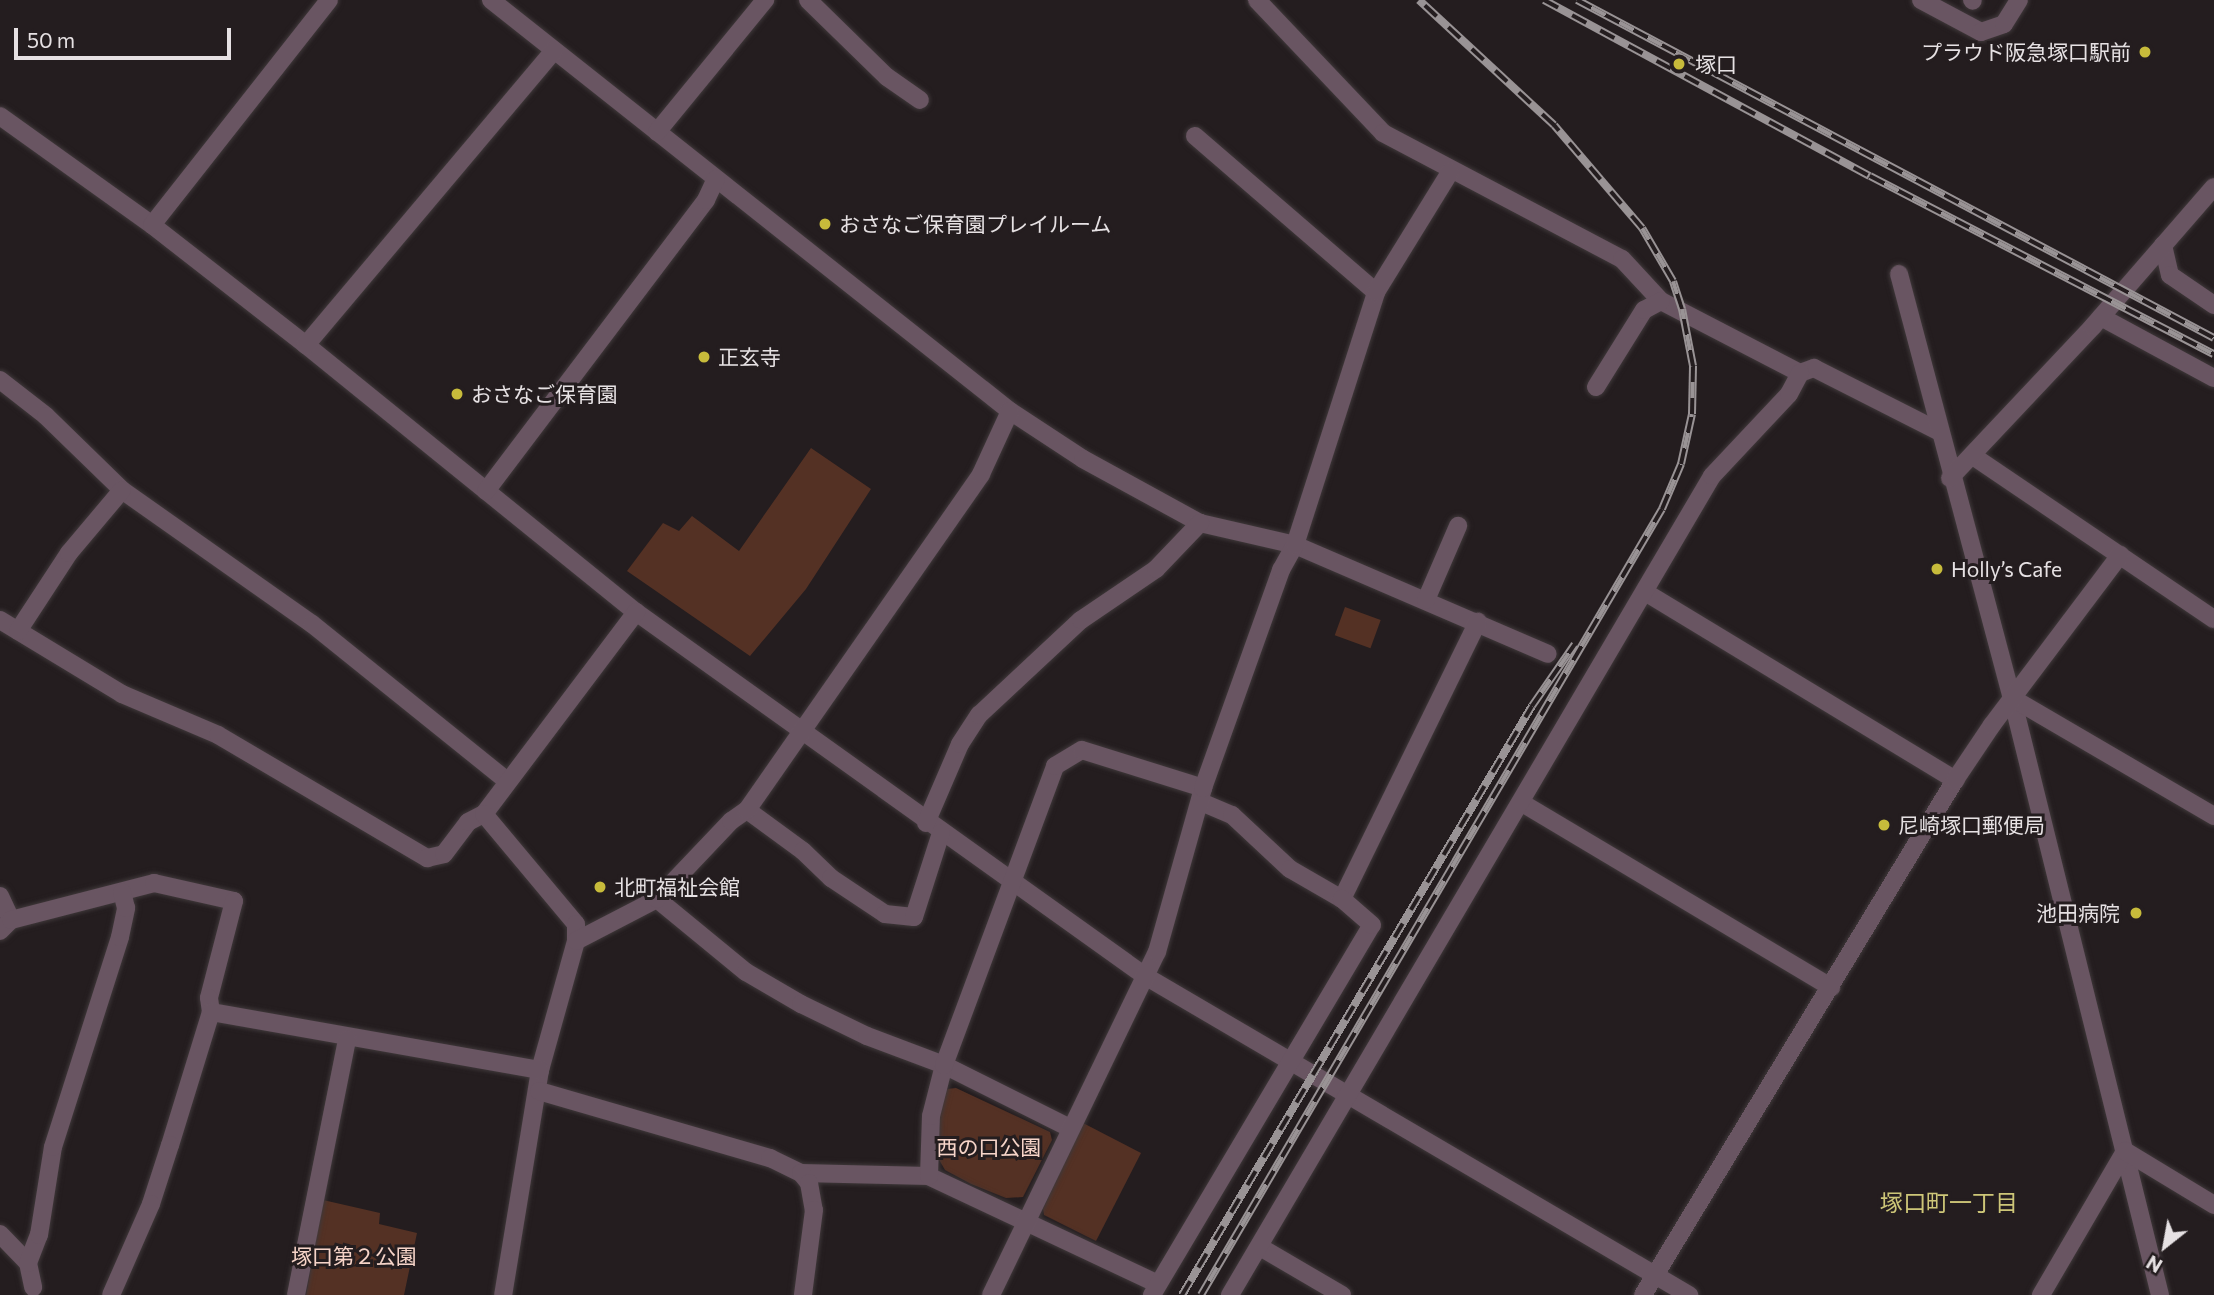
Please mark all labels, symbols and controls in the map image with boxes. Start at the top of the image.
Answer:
scale bar [18,14,234,58]
text: 50 m [27,27,75,52]
place label: プラウド阪急塚口駅前 [1921,39,2131,65]
marker: プラウド阪急塚口駅前 [2137,44,2153,60]
place label: 塚口 [1695,51,1737,77]
marker: 塚口 [1669,54,1689,74]
place label: おさなご保育園プレイルーム [839,211,1112,237]
marker: おさなご保育園プレイルーム [817,216,833,232]
place label: 正玄寺 [718,344,781,370]
marker: 正玄寺 [696,349,712,365]
place label: おさなご保育園 [471,381,618,407]
marker: おさなご保育園 [449,386,465,402]
place label: Holly’s Cafe [1951,556,2062,582]
marker: Holly’s Cafe [1929,561,1945,577]
place label: 尼崎塚口郵便局 [1898,812,2045,838]
marker: 尼崎塚口郵便局 [1876,817,1892,833]
place label: 北町福祉会館 [614,874,740,900]
marker: 北町福祉会館 [592,879,608,895]
place label: 池田病院 [2036,900,2120,926]
marker: 池田病院 [2126,903,2146,923]
park label: 西の口公園 [937,1134,1041,1160]
district label: 塚口町一丁目 [1880,1188,2018,1216]
north arrow [2130,1211,2200,1281]
park label: 塚口第２公園 [291,1243,417,1269]
text: N [2142,1251,2166,1278]

